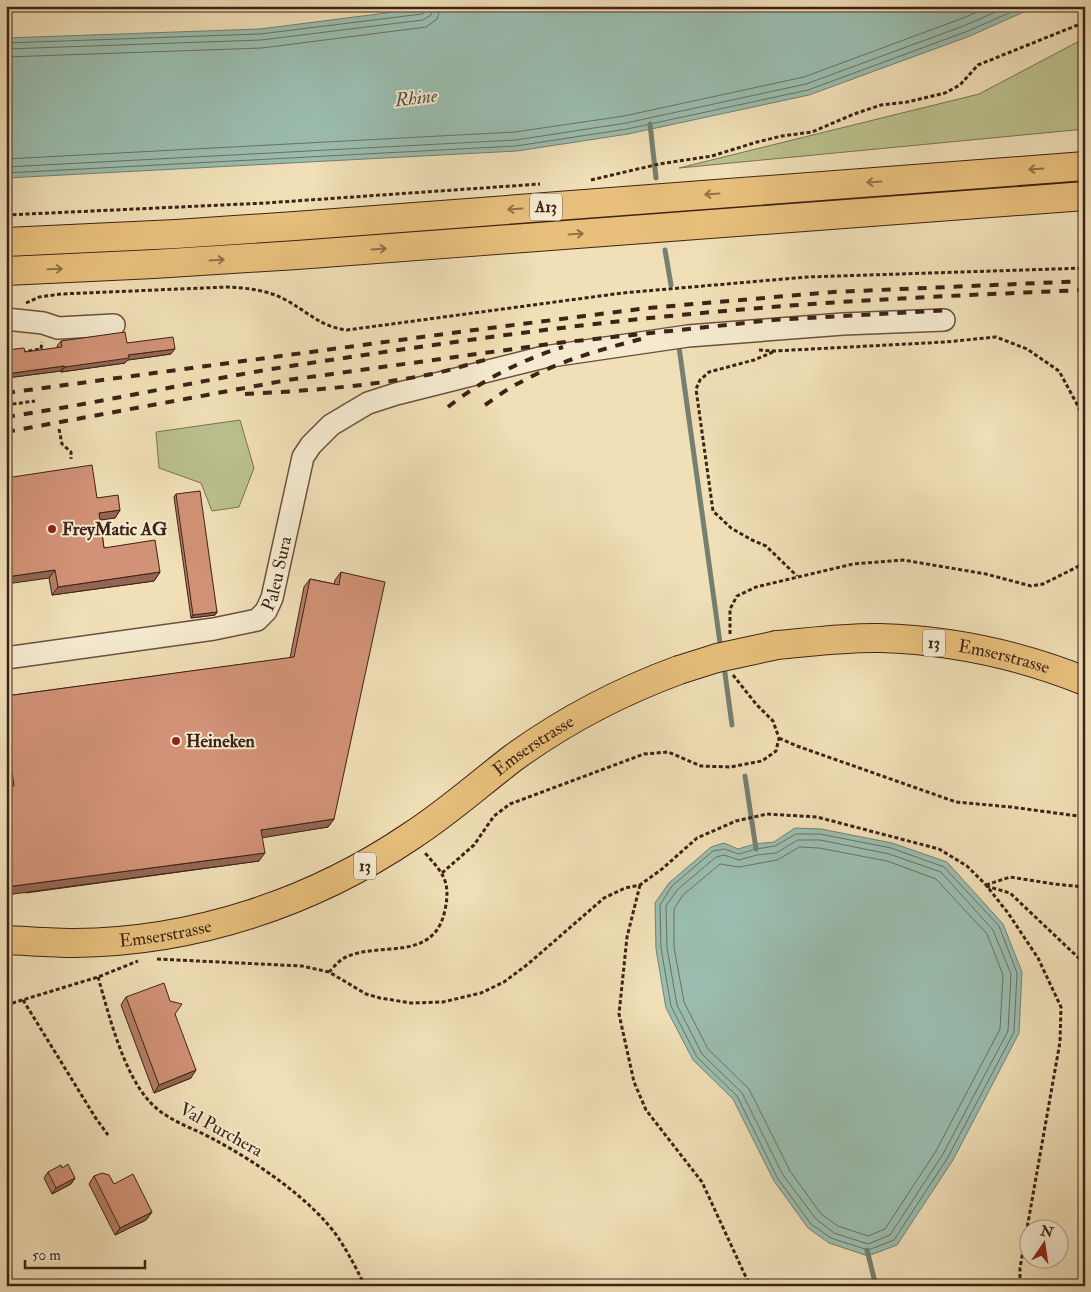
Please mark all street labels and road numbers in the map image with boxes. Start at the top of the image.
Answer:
road number: A13 [530,193,562,220]
street label: Paleu Sura [256,533,297,615]
road number: 13 [923,630,945,656]
street label: Emserstrasse [957,634,1053,679]
street label: Emserstrasse [488,709,578,781]
road number: 13 [354,852,376,879]
street label: Emserstrasse [118,914,214,952]
street label: Val Purchera [175,1098,267,1163]

